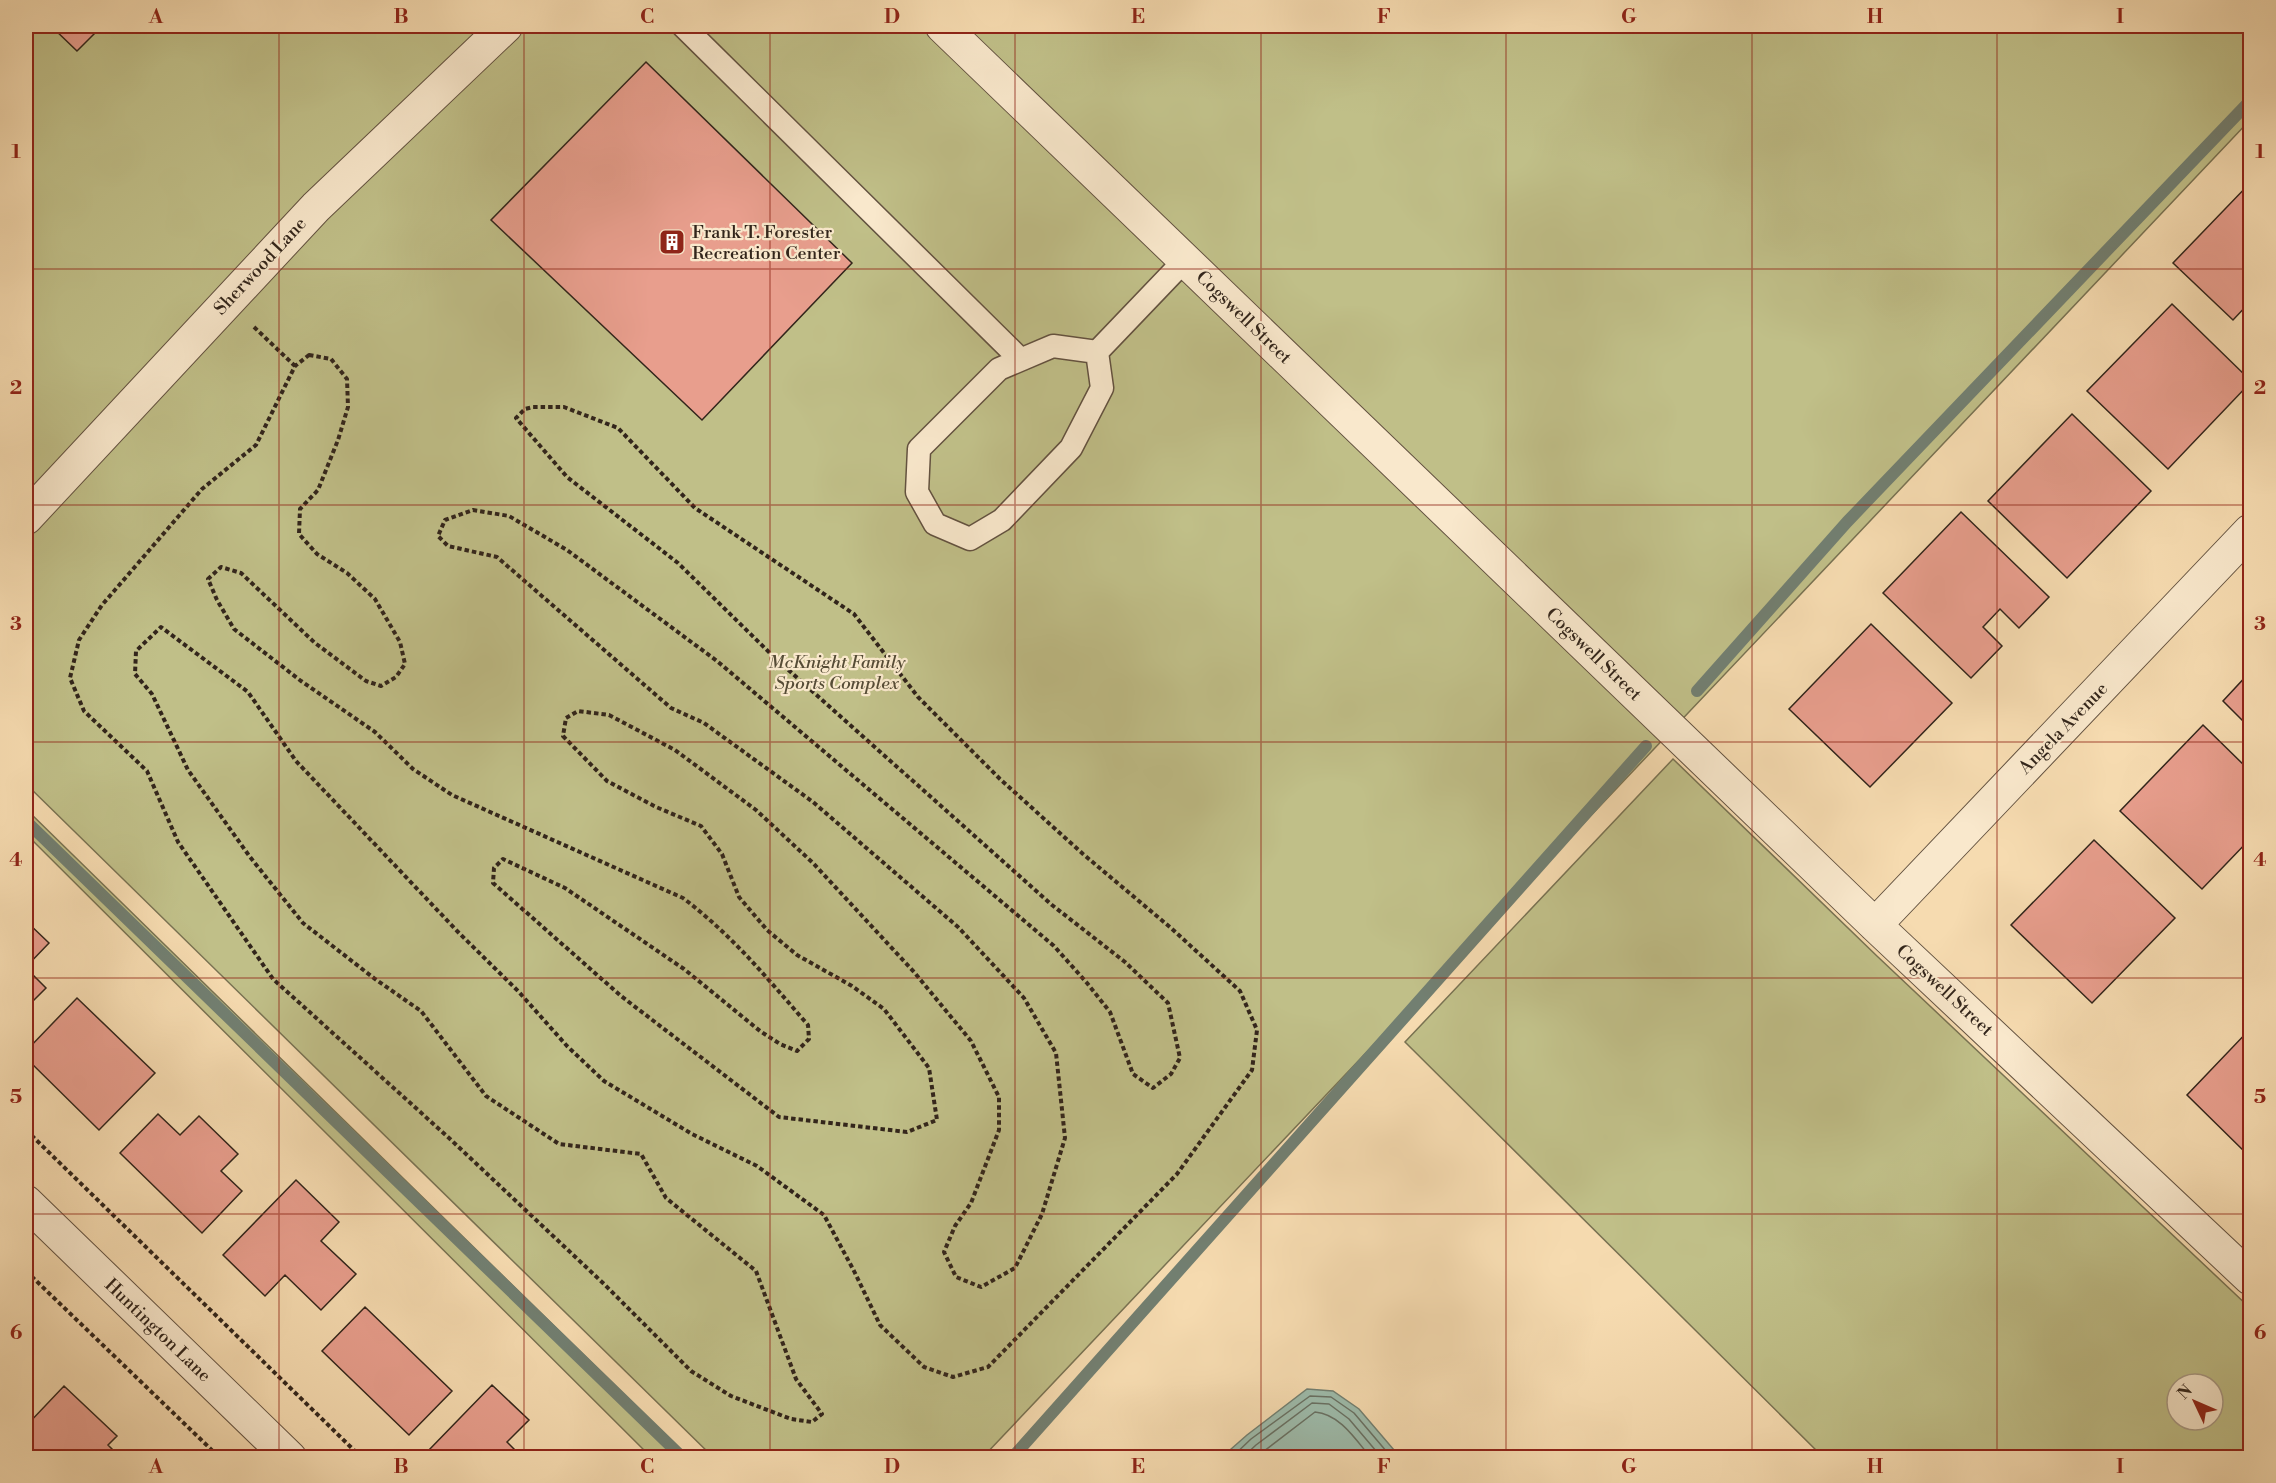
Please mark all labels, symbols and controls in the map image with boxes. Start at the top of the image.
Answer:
text: A [148,5,164,30]
text: B [393,5,409,30]
text: C [640,5,654,30]
text: D [884,5,900,30]
text: E [1131,5,1145,30]
text: F [1377,5,1391,30]
text: G [1621,5,1637,30]
text: H [1867,5,1884,30]
text: I [2116,5,2124,30]
text: 1 [11,140,21,165]
text: 1 [2255,140,2265,165]
street label: Sherwood Lane [209,212,312,320]
place label: Frank T. Forester Recreation Center [692,221,841,265]
building icon: Frank T. Forester Recreation Center [657,227,687,257]
street label: Cogswell Street [1191,266,1297,369]
text: 2 [10,376,22,401]
text: 2 [2254,376,2266,401]
street label: Cogswell Street [1541,603,1647,706]
text: 3 [10,612,22,637]
text: 3 [2254,612,2266,637]
park label: McKnight Family Sports Complex [769,651,906,695]
street label: Angela Avenue [2013,678,2113,780]
text: 4 [9,848,23,873]
text: 4 [2253,848,2267,873]
street label: Cogswell Street [1891,939,1999,1042]
text: 5 [10,1085,22,1110]
text: 5 [2254,1085,2266,1110]
street label: Huntington Lane [100,1274,216,1387]
text: 6 [10,1321,23,1346]
text: 6 [2254,1321,2267,1346]
north arrow [2165,1372,2225,1432]
text: N [2173,1381,2197,1404]
text: A [148,1455,164,1480]
text: B [393,1455,409,1480]
text: C [640,1455,654,1480]
text: D [884,1455,900,1480]
text: E [1131,1455,1145,1480]
text: F [1377,1455,1391,1480]
text: G [1621,1455,1637,1480]
text: H [1867,1455,1884,1480]
text: I [2116,1455,2124,1480]

